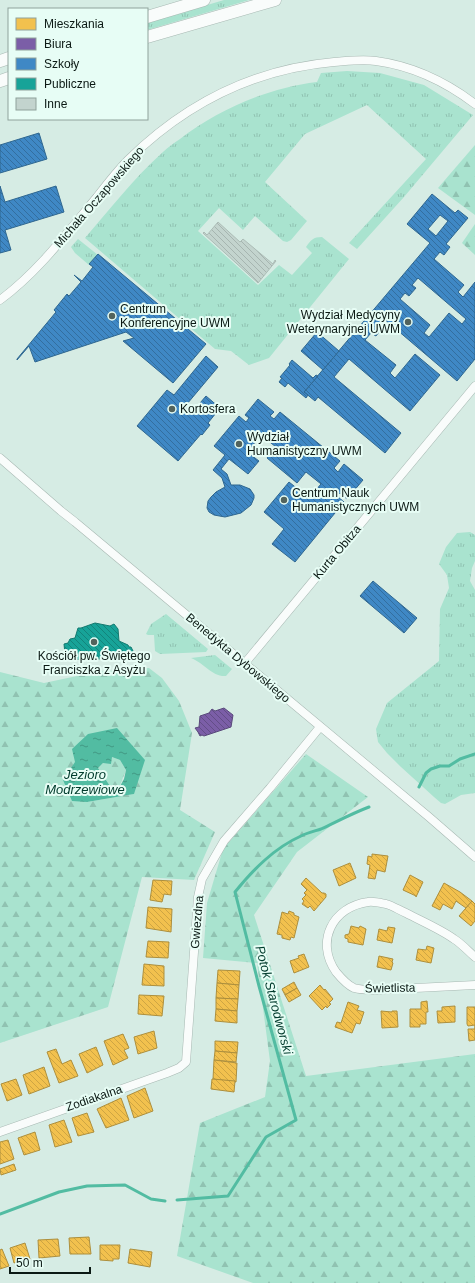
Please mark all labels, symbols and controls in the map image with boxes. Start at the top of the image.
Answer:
legend [8,8,148,120]
text: Mieszkania [44,17,104,31]
text: Biura [44,37,72,51]
text: Szkoły [44,57,79,71]
text: Publiczne [44,77,96,91]
text: Inne [44,97,68,111]
street label: Michała Oczapowskiego [51,143,147,250]
place label: Centrum Konferencyjne UWM [120,302,230,330]
place label: Wydział Medycyny Weterynaryjnej UWM [287,308,400,336]
marker: Centrum Konferencyjne UWM [107,311,117,321]
marker: Wydział Medycyny Weterynaryjnej UWM [403,317,413,327]
place label: Kortosfera [180,402,236,416]
marker: Kortosfera [167,404,177,414]
place label: Wydział Humanistyczny UWM [247,430,362,458]
marker: Wydział Humanistyczny UWM [234,439,244,449]
place label: Centrum Nauk Humanistycznych UWM [292,486,419,514]
marker: Centrum Nauk Humanistycznych UWM [279,495,289,505]
street label: Kurta Obitza [310,522,364,582]
street label: Benedykta Dybowskiego [183,610,293,706]
marker: Kościół pw. Świętego Franciszka z Asyżu [89,637,99,647]
place label: Kościół pw. Świętego Franciszka z Asyżu [38,648,151,677]
water label: Jezioro Modrzewiowe [45,767,125,797]
street label: Gwiezdna [188,894,206,949]
water label: Potok Starodworski [252,944,296,1057]
street label: Świetlista [365,980,416,995]
street label: Zodiakalna [64,1082,124,1114]
scale bar [10,1249,90,1275]
text: 50 m [16,1256,43,1270]

